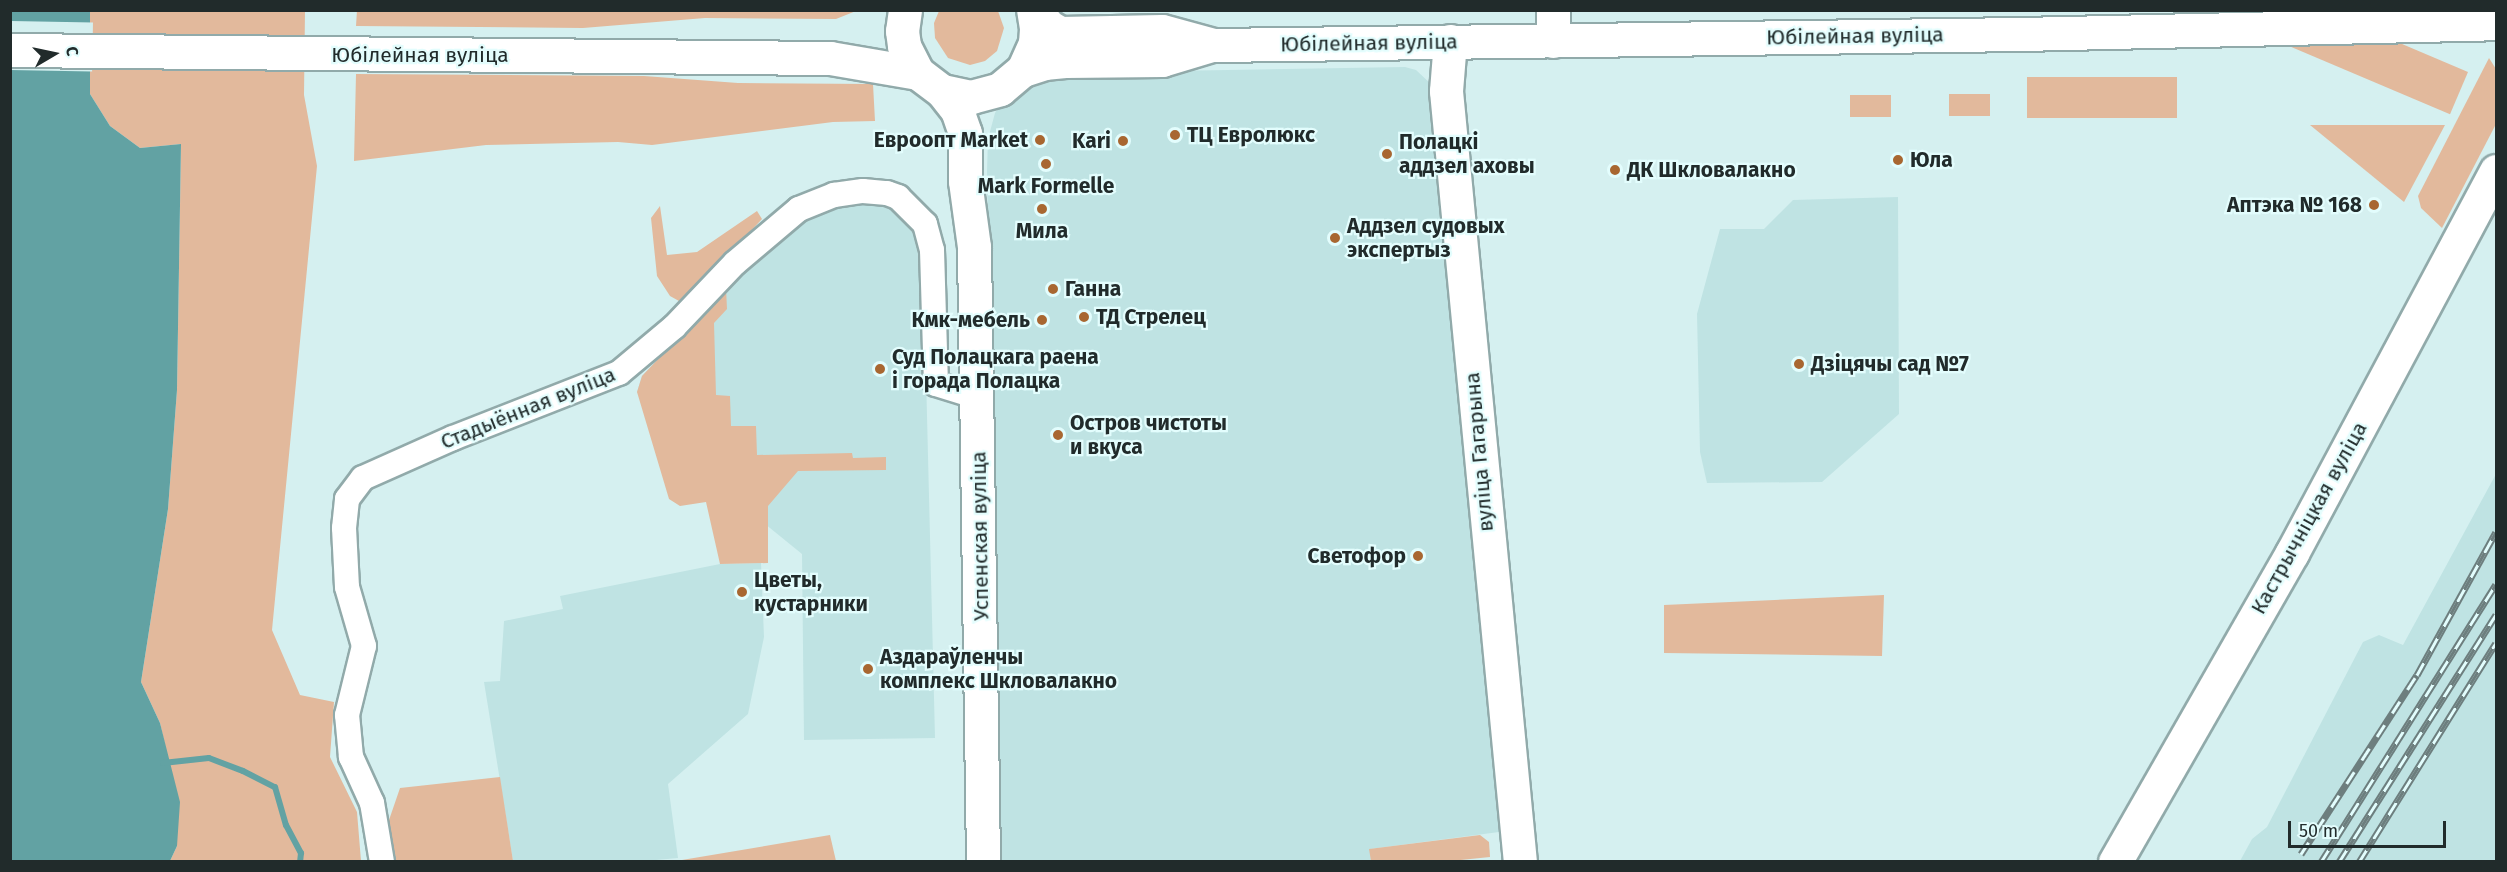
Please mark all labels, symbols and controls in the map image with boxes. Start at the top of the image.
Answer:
street label: Юбілейная вуліца [1766,22,1944,50]
north arrow [24,24,84,84]
street label: Юбілейная вуліца [1280,29,1458,57]
street label: Юбілейная вуліца [331,42,509,68]
text: С [62,45,82,57]
place label: ТЦ Евролюкс [1187,122,1315,148]
place label: Евроопт Market [874,127,1028,153]
place label: Kari [1072,128,1111,154]
marker: ТЦ Евролюкс [1168,128,1182,142]
place label: Полацкі аддзел аховы [1399,129,1535,179]
marker: Евроопт Market [1033,133,1047,147]
marker: Kari [1116,134,1130,148]
marker: Полацкі аддзел аховы [1380,147,1394,161]
place label: Юла [1910,147,1953,173]
marker: Юла [1891,153,1905,167]
marker: Mark Formelle [1039,157,1053,171]
place label: ДК Шкловалакно [1627,157,1796,183]
marker: ДК Шкловалакно [1608,163,1622,177]
place label: Mark Formelle [978,173,1114,199]
place label: Аптэка № 168 [2227,192,2362,218]
marker: Аптэка № 168 [2367,198,2381,212]
marker: Мила [1035,202,1049,216]
place label: Аддзел судовых экспертыз [1347,213,1504,263]
place label: Мила [1016,218,1068,244]
marker: Аддзел судовых экспертыз [1328,231,1342,245]
place label: Ганна [1065,276,1121,302]
marker: Ганна [1046,282,1060,296]
place label: ТД Стрелец [1096,304,1206,330]
place label: Кмк-мебель [911,307,1030,333]
marker: ТД Стрелец [1077,310,1091,324]
marker: Кмк-мебель [1035,313,1049,327]
place label: Суд Полацкага раена і горада Полацка [892,344,1099,394]
place label: Дзіцячы сад №7 [1811,351,1969,377]
marker: Дзіцячы сад №7 [1792,357,1806,371]
street label: Стадыённая вуліца [437,361,619,455]
marker: Суд Полацкага раена і горада Полацка [873,362,887,376]
street label: вуліца Гагарына [1459,371,1499,533]
place label: Остров чистоты и вкуса [1070,410,1227,460]
street label: Кастрычніцкая вуліца [2246,418,2372,618]
marker: Остров чистоты и вкуса [1051,428,1065,442]
street label: Успенская вуліца [966,451,994,621]
place label: Светофор [1308,543,1406,569]
marker: Светофор [1411,549,1425,563]
place label: Цветы, кустарники [754,567,868,617]
marker: Цветы, кустарники [735,585,749,599]
place label: Аздараўленчы комплекс Шкловалакно [880,644,1117,694]
marker: Аздараўленчы комплекс Шкловалакно [861,662,875,676]
scale bar [2291,809,2448,847]
text: 50 m [2299,820,2338,842]

